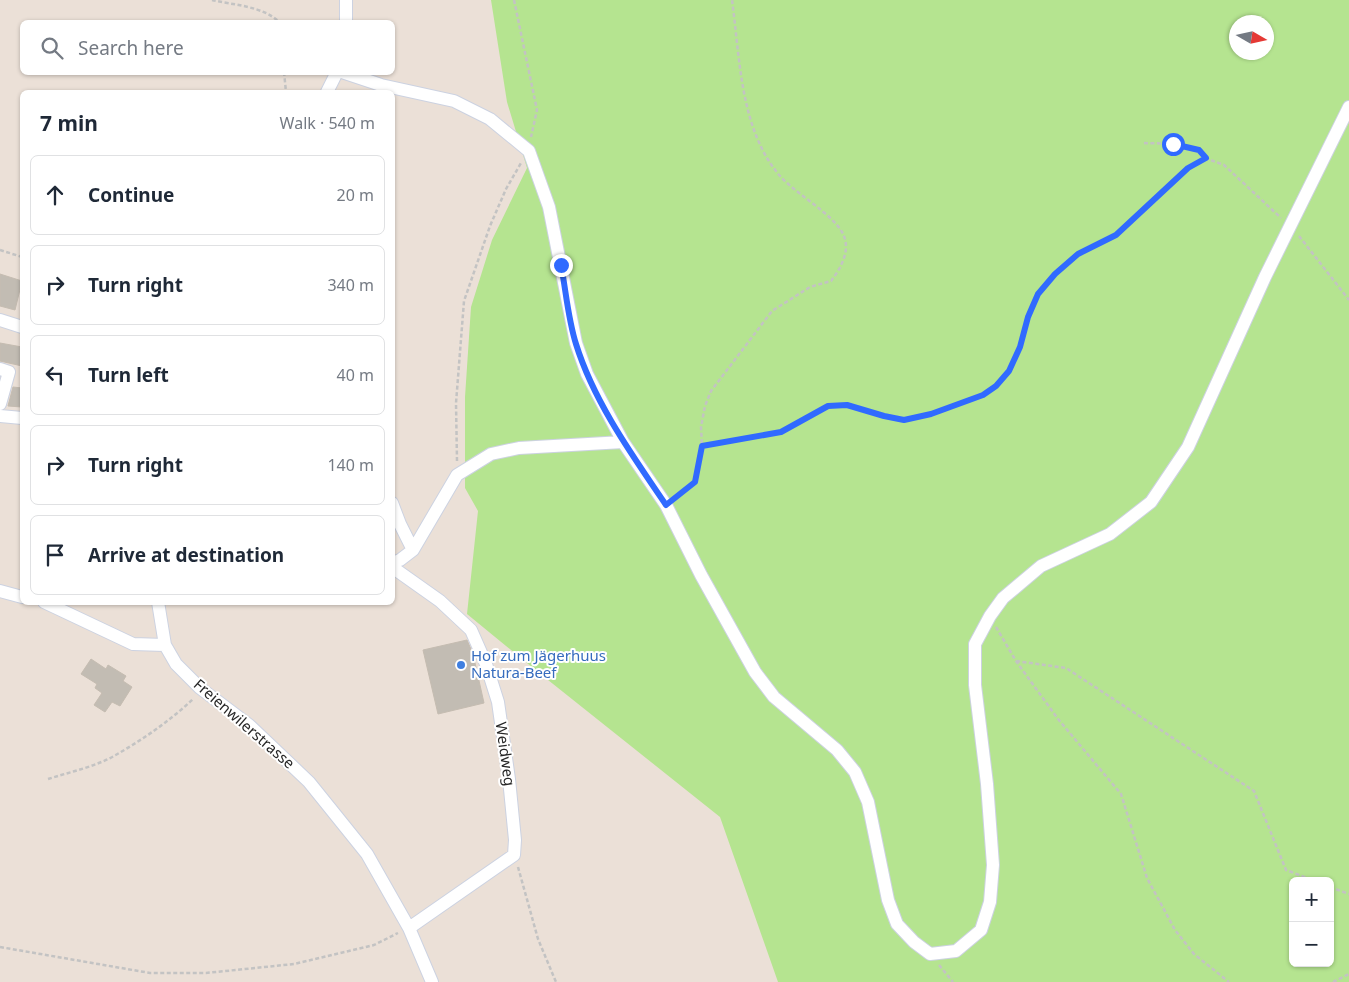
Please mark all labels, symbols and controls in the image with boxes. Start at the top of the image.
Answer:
north arrow [1229,15,1274,60]
search box [20,20,395,75]
icon: search [38,34,66,62]
text: Search here [78,35,184,61]
text: 7 min [40,109,98,137]
text: Walk · 540 m [280,112,375,134]
route start [1162,133,1185,156]
icon: ahead [41,181,69,209]
text: Continue [88,182,174,208]
text: 20 m [337,184,374,206]
route end [550,254,573,277]
icon: right [41,271,69,299]
text: Turn right [88,272,183,298]
text: 340 m [327,274,374,296]
icon: left [41,361,69,389]
text: Turn left [88,362,169,388]
text: 40 m [337,364,374,386]
icon: right [41,451,69,479]
text: Turn right [88,452,183,478]
text: 140 m [327,454,374,476]
icon: arrive [41,541,69,569]
text: Arrive at destination [88,542,284,568]
place label: Hof zum Jägerhuus Natura-Beef [471,645,606,682]
marker: Hof zum Jägerhuus Natura-Beef [455,659,467,671]
street label: Freienwilerstrasse [190,674,299,773]
street label: Weidweg [492,720,520,787]
map controls [1289,877,1334,967]
button: + [1289,877,1334,922]
button: − [1289,922,1334,967]

